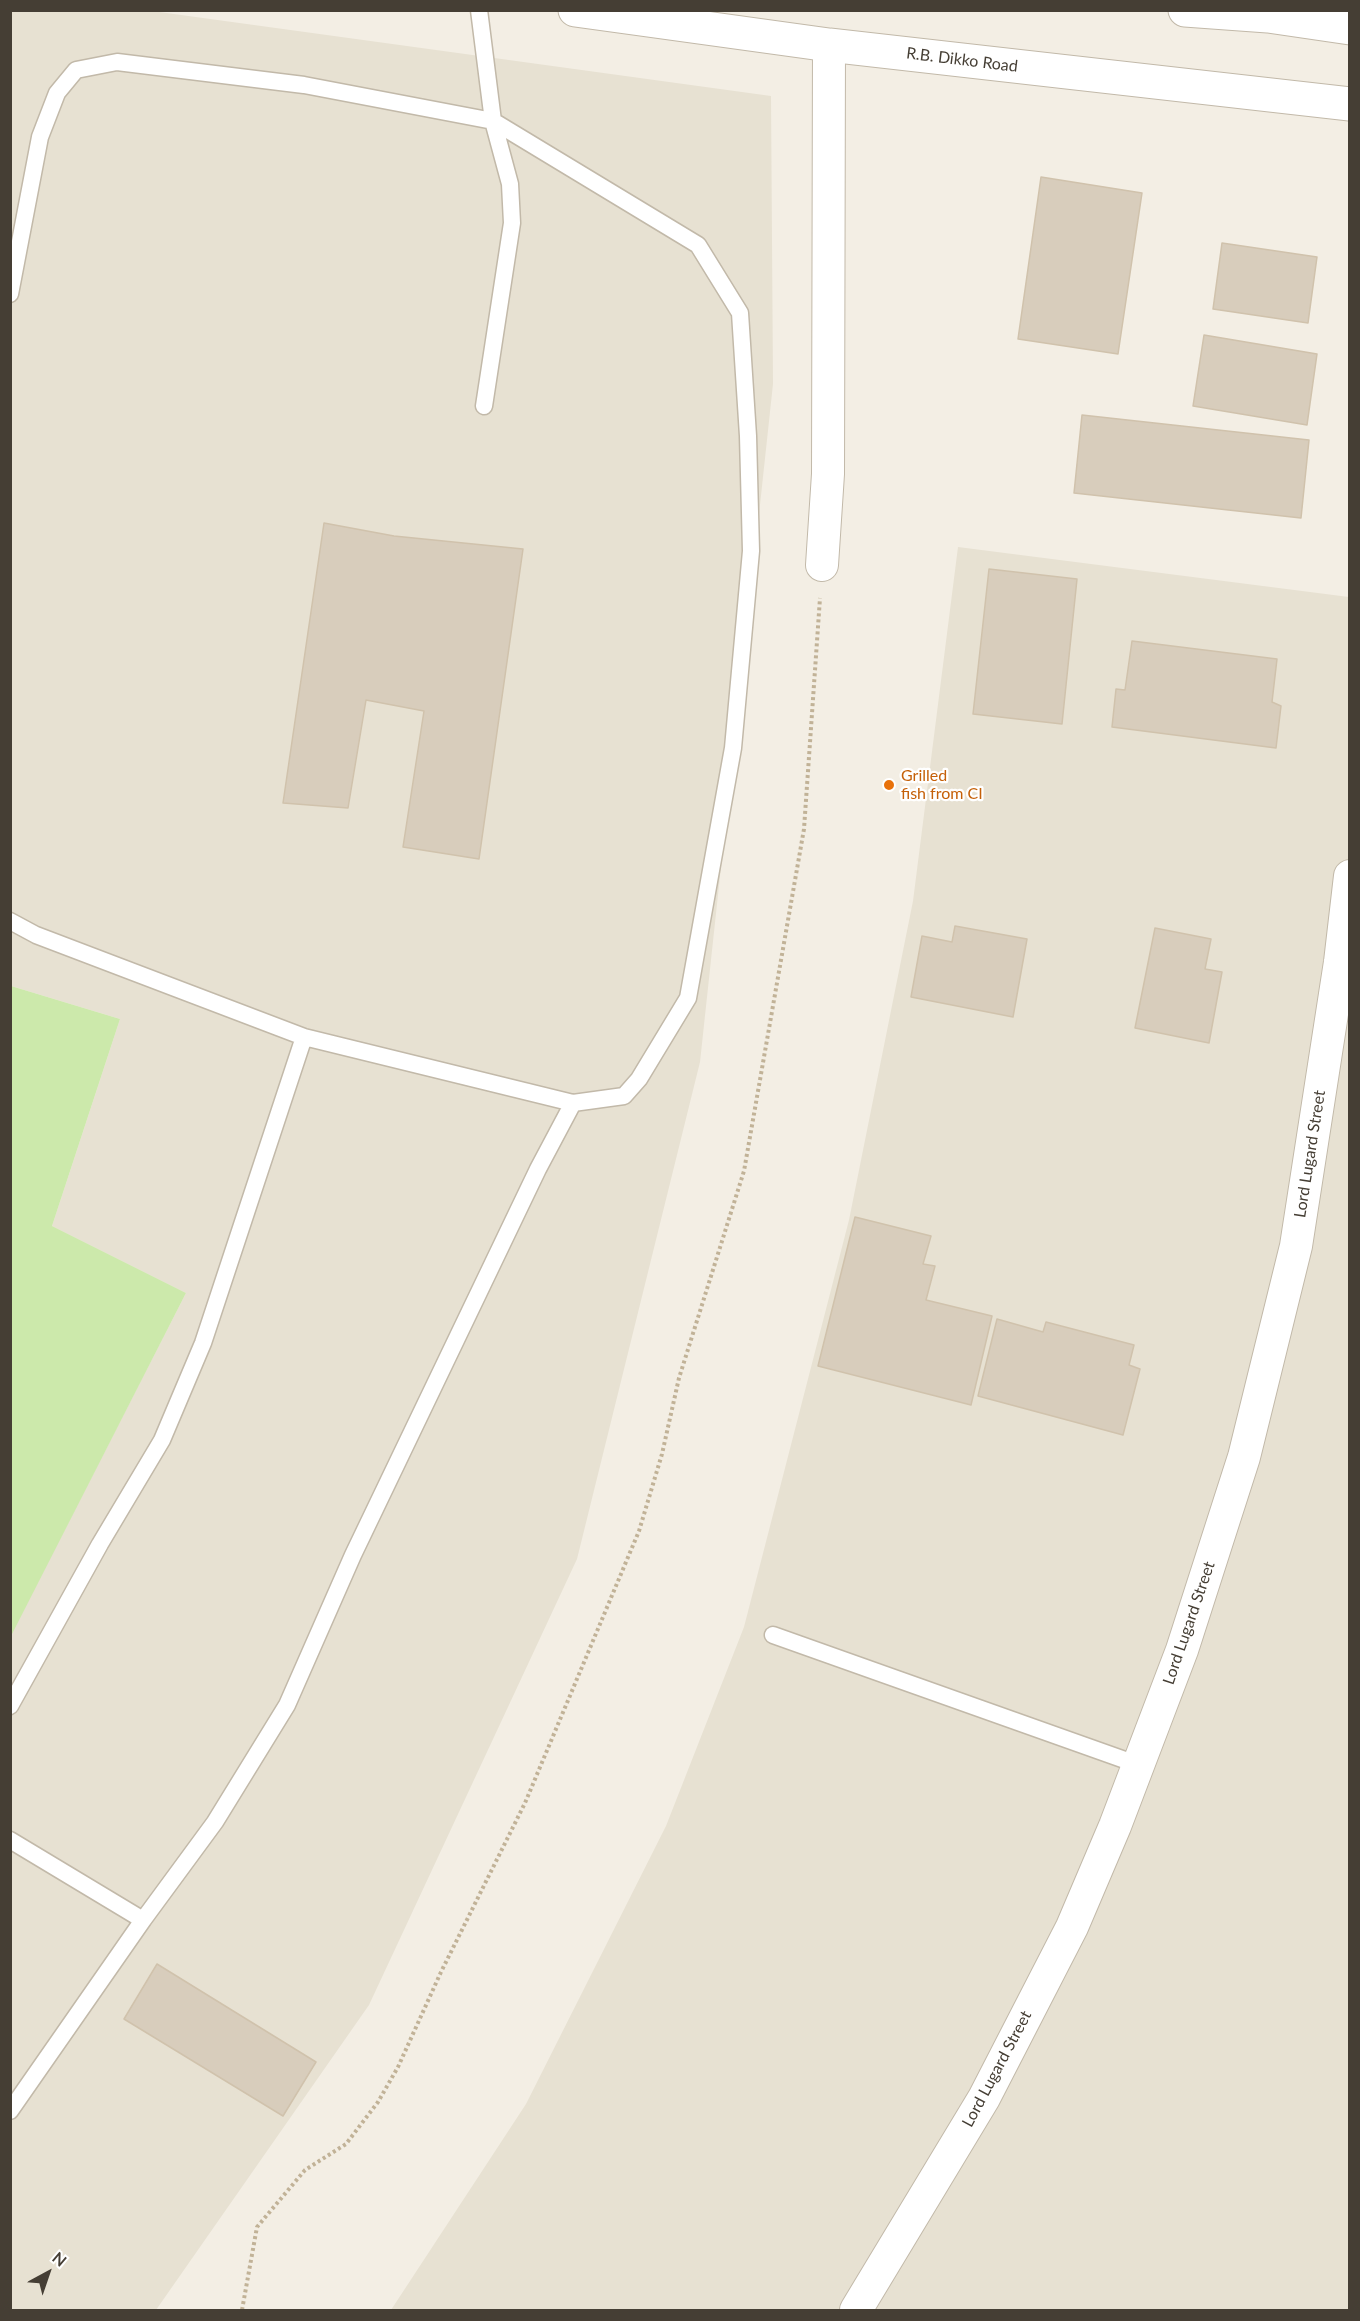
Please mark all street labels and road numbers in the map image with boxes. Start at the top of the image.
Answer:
street label: R.B. Dikko Road [905,44,1019,76]
street label: Lord Lugard Street [1290,1089,1330,1219]
street label: Lord Lugard Street [1159,1559,1219,1687]
street label: Lord Lugard Street [958,2008,1036,2130]

